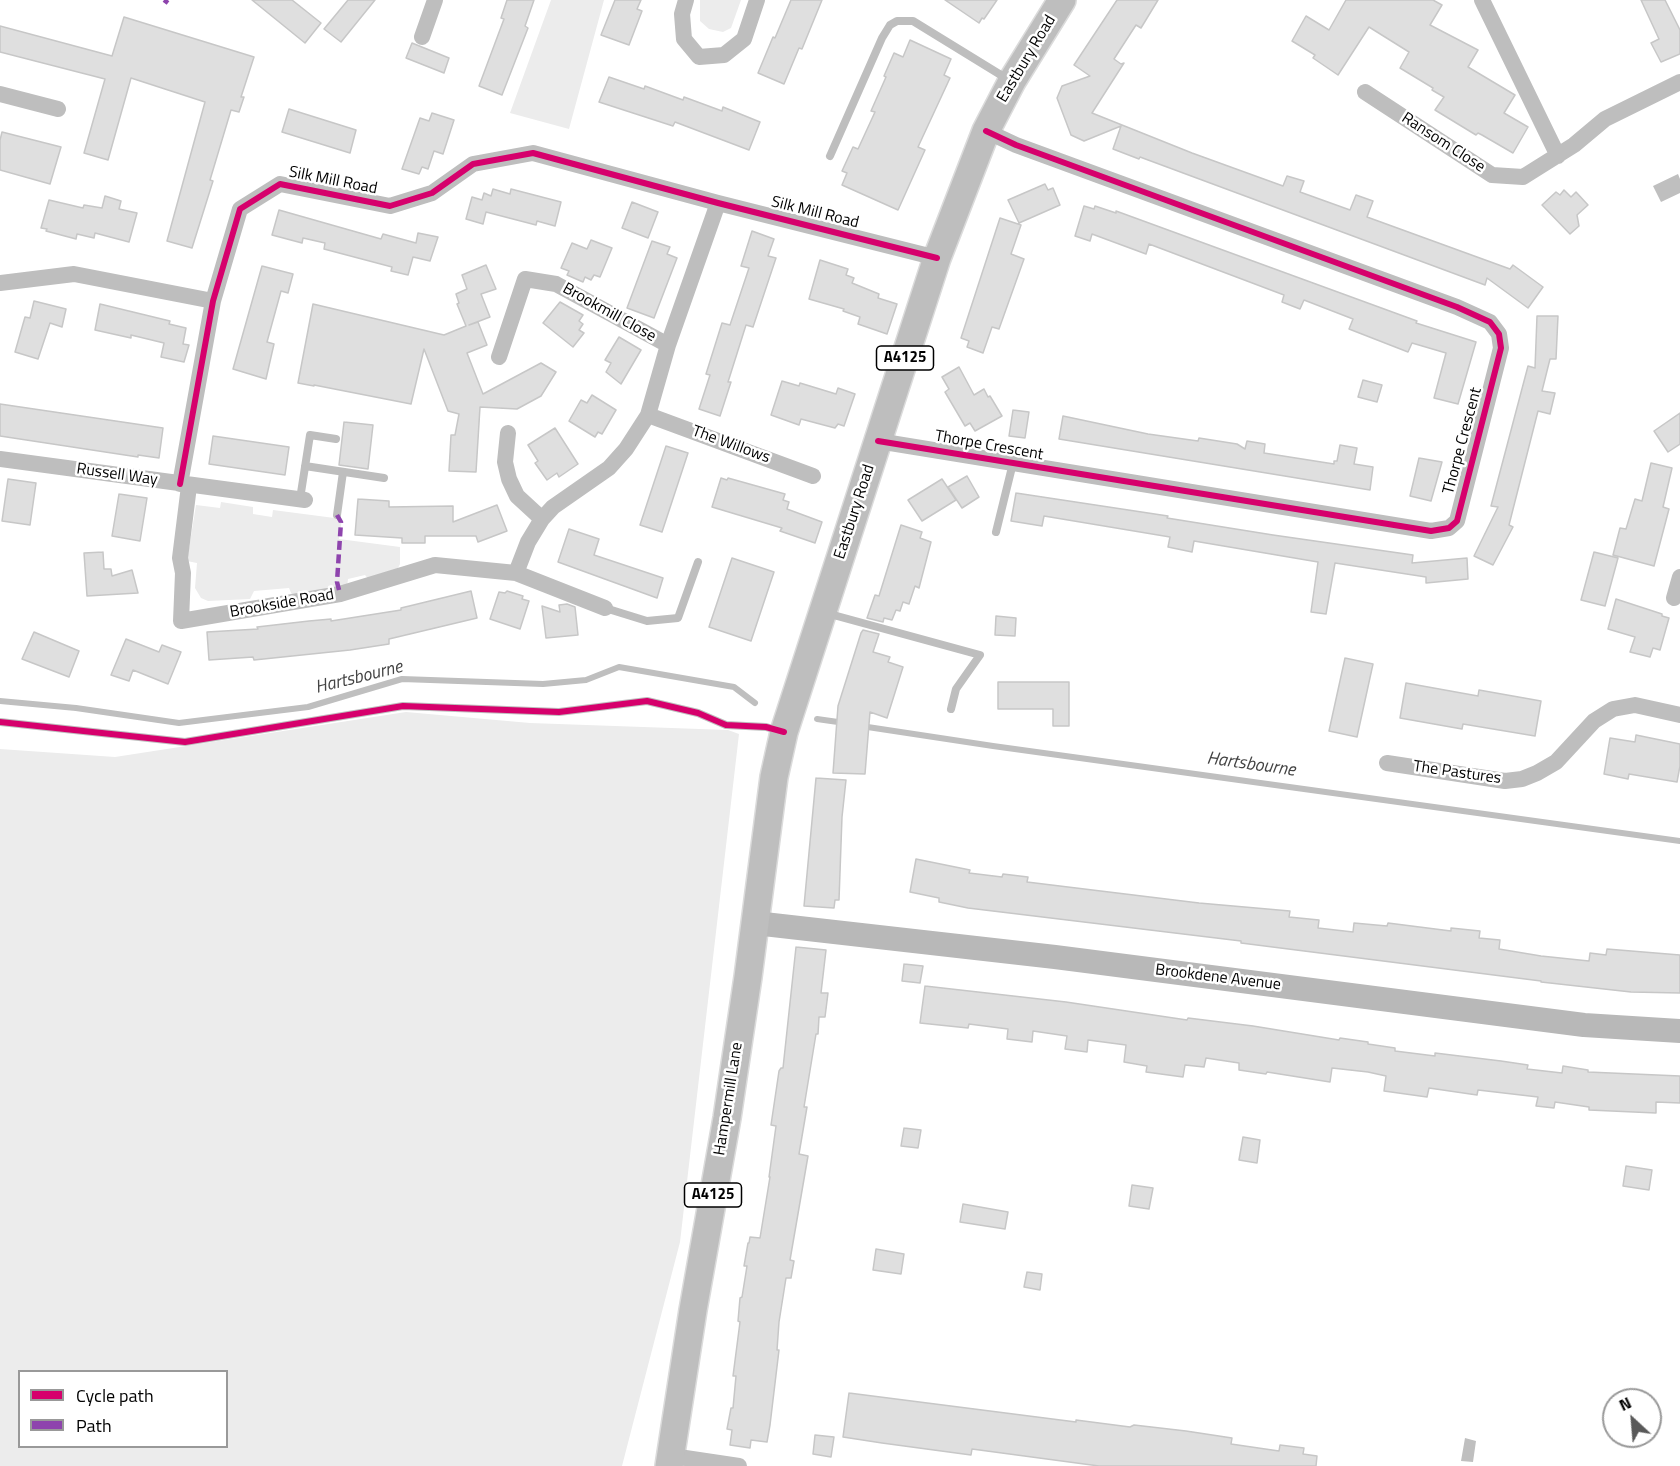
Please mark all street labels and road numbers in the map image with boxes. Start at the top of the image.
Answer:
street label: Eastbury Road [993,12,1061,106]
street label: Ransom Close [1398,109,1488,177]
street label: Silk Mill Road [287,163,379,199]
street label: Silk Mill Road [769,193,861,233]
street label: Brookmill Close [559,279,659,347]
road number: A4125 [876,346,934,370]
street label: Thorpe Crescent [1440,386,1486,496]
street label: The Willows [689,422,773,468]
street label: Thorpe Crescent [933,427,1045,465]
street label: Russell Way [75,460,159,490]
street label: Eastbury Road [831,462,879,562]
street label: Brookside Road [228,585,336,623]
street label: The Pastures [1412,757,1502,789]
street label: Brookdene Avenue [1154,961,1282,995]
street label: Hampermill Lane [711,1041,747,1157]
road number: A4125 [684,1183,742,1207]

